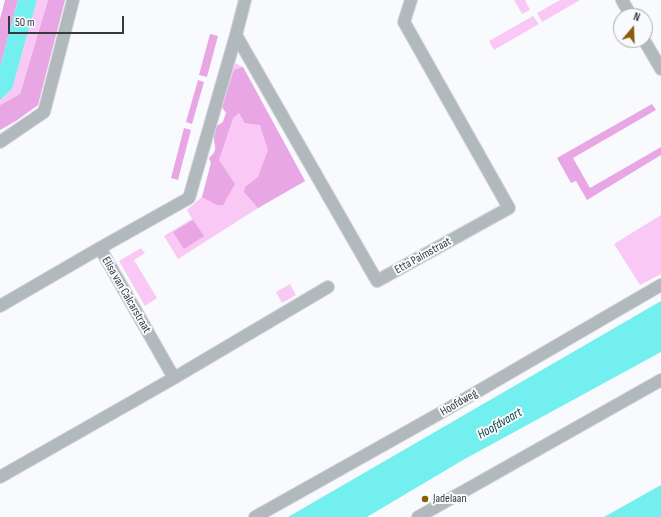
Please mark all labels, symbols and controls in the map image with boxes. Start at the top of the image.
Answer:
scale bar [10,8,126,34]
north arrow [613,8,653,48]
text: N [632,10,642,24]
text: 50 m [15,15,35,30]
street label: Etta Palmstraat [392,235,454,277]
street label: Elisa van Calcarstraat [98,254,154,336]
street label: Hoofdweg [438,387,480,419]
water label: Hoofdvaart [475,405,525,443]
place label: Jadelaan [433,492,467,506]
marker: Jadelaan [420,494,430,504]

